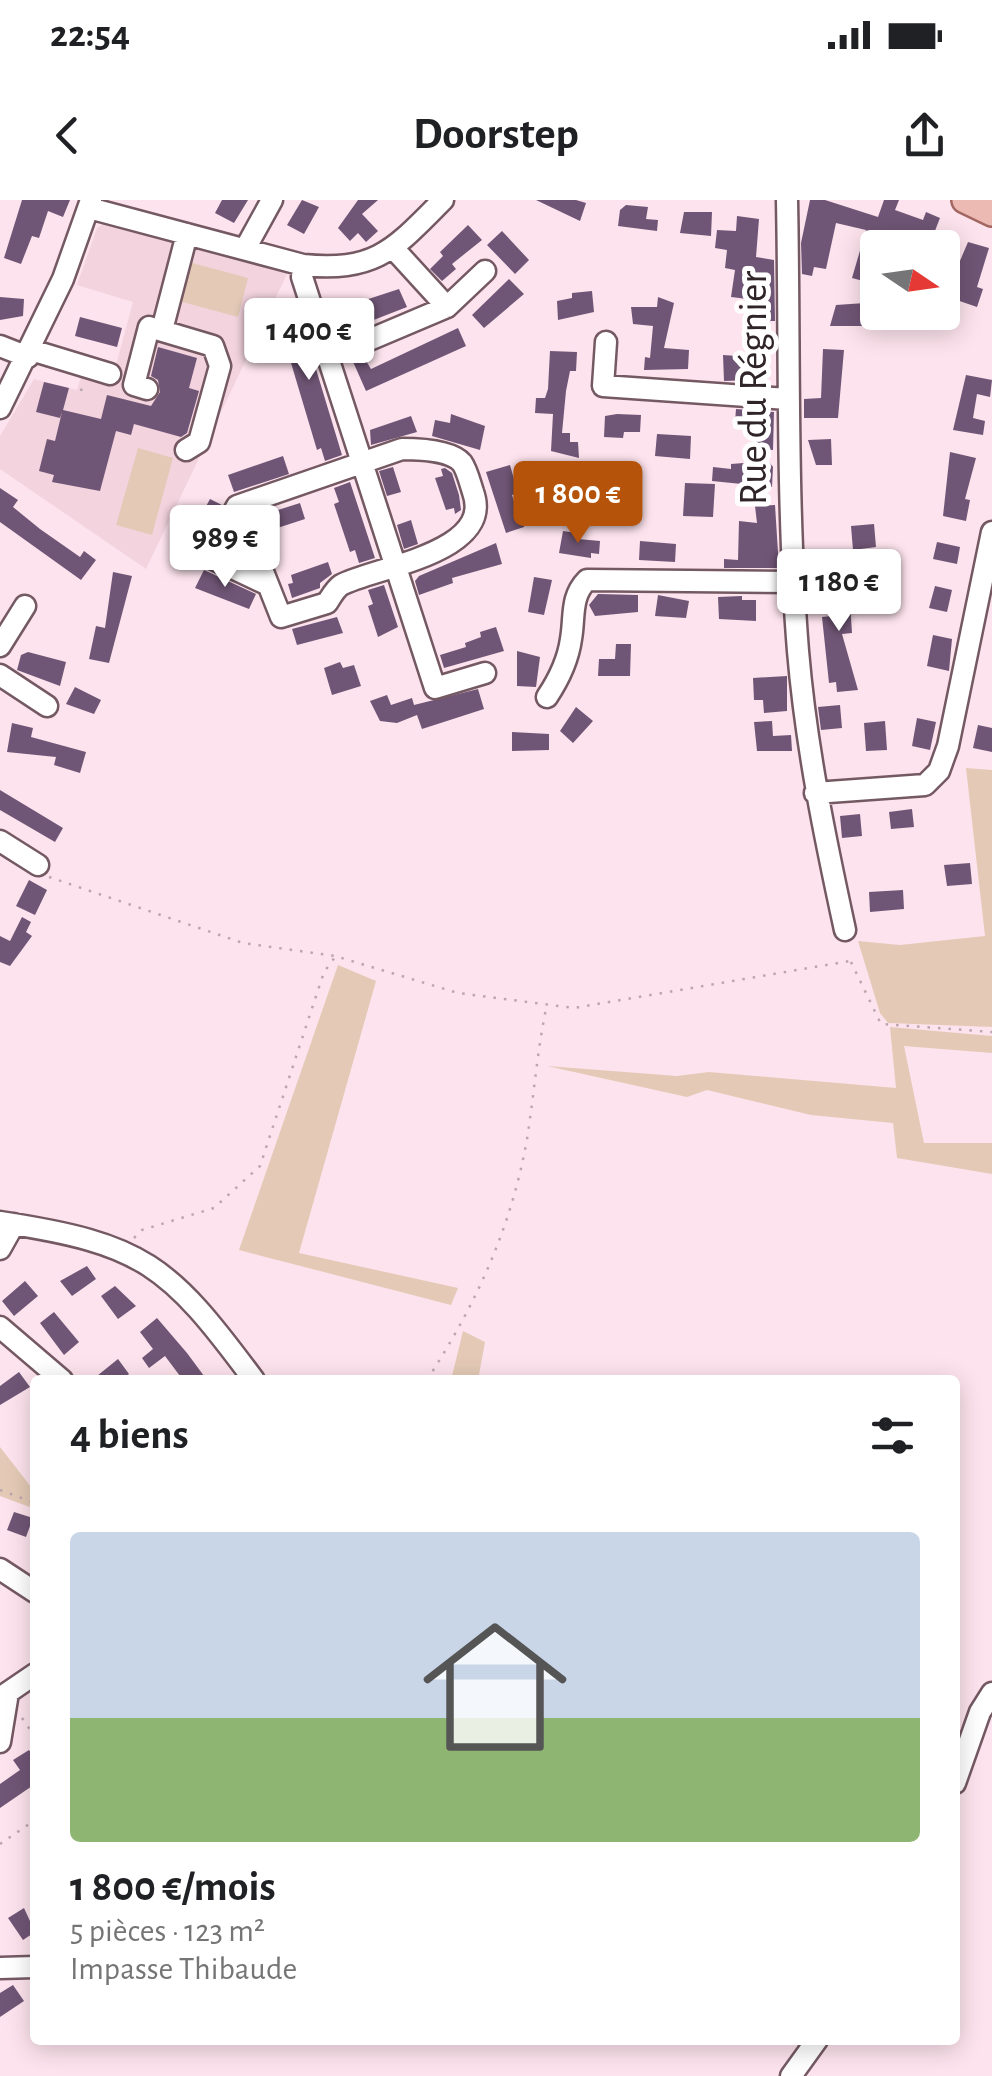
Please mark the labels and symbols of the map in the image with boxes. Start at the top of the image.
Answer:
north arrow [860,230,960,330]
street label: Rue du Régnier [734,271,774,505]
pin: 1 400 € [217,298,401,383]
pin: 1 800 € [486,461,670,546]
pin: 989 € [155,505,295,590]
pin: 1 180 € [747,549,931,634]

